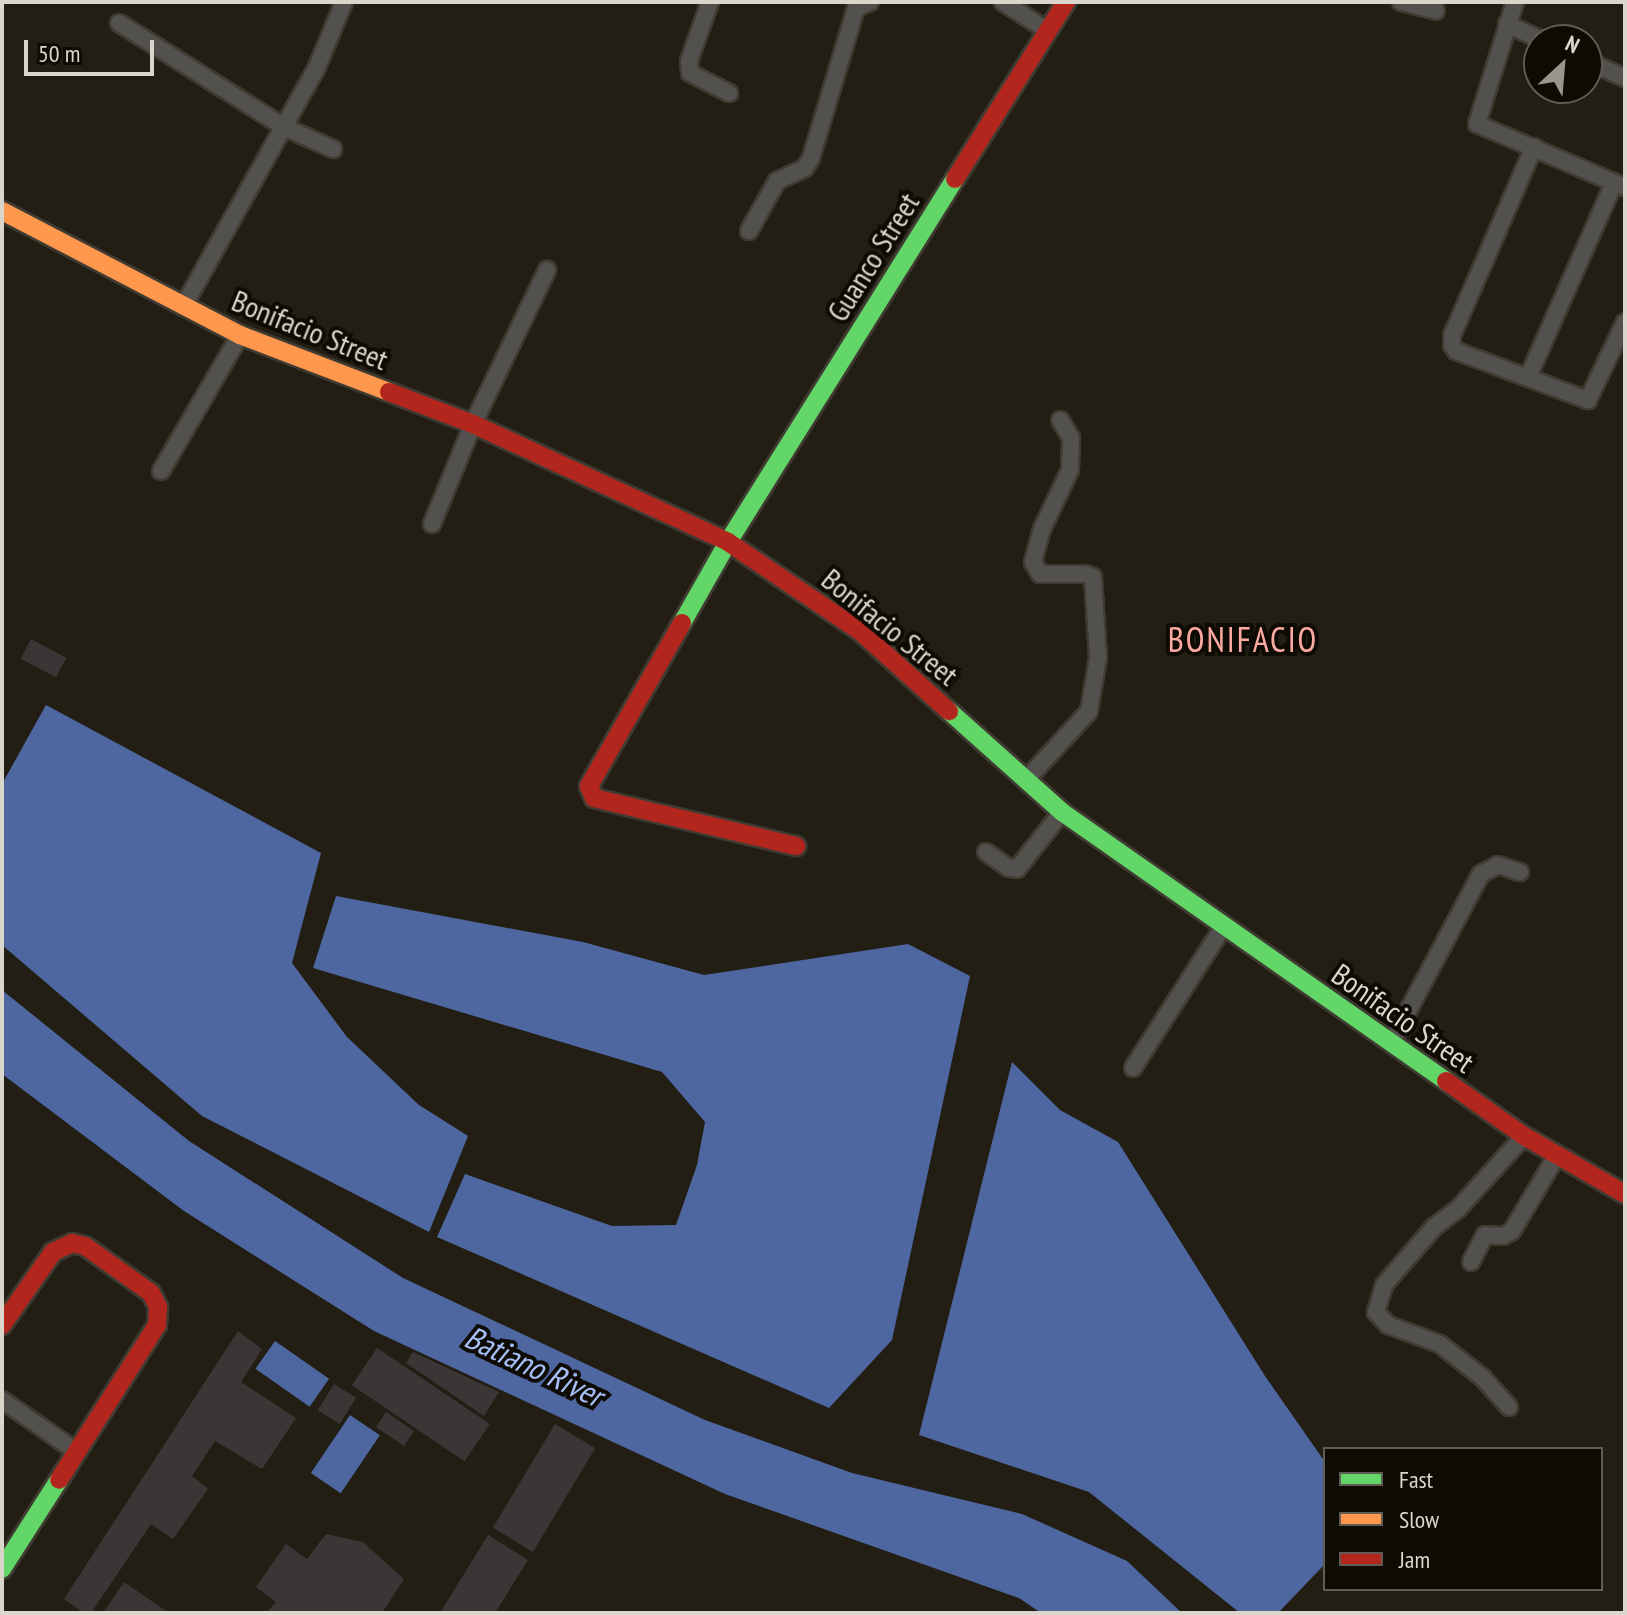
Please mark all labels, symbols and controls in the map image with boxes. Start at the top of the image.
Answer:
scale bar [28,24,158,74]
north arrow [1523,24,1603,104]
text: N [1561,29,1584,59]
text: 50 m [38,38,80,69]
street label: Guanco Street [819,186,927,328]
street label: Bonifacio Street [227,282,393,378]
street label: Bonifacio Street [815,561,965,693]
district label: BONIFACIO [1168,620,1318,660]
street label: Bonifacio Street [1325,956,1481,1080]
water label: Batiano River [459,1317,609,1415]
legend [1323,1447,1603,1591]
text: Fast [1399,1464,1433,1495]
text: Slow [1399,1504,1439,1535]
text: Jam [1399,1544,1430,1575]

